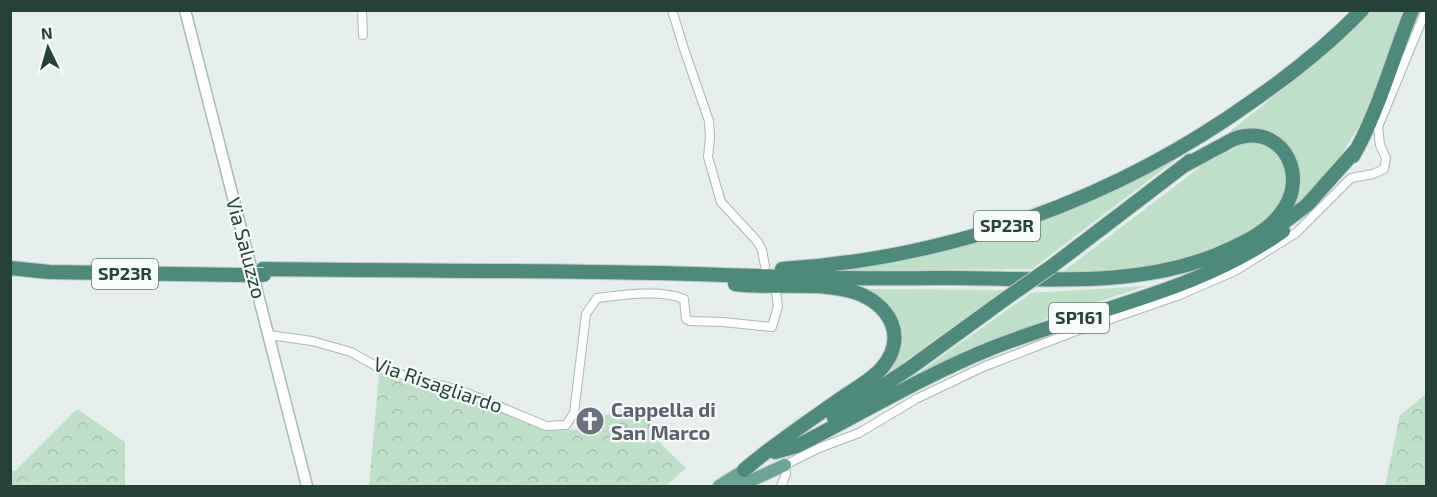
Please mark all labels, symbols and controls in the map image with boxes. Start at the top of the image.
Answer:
north arrow [18,18,78,78]
text: N [40,23,53,43]
street label: Via Saluzzo [222,194,272,301]
road number: SP23R [974,211,1040,241]
road number: SP23R [92,259,158,289]
road number: SP161 [1049,303,1109,333]
street label: Via Risagliardo [371,351,506,417]
place label: Cappella di San Marco [611,397,716,444]
church icon: Cappella di San Marco [574,405,606,437]

